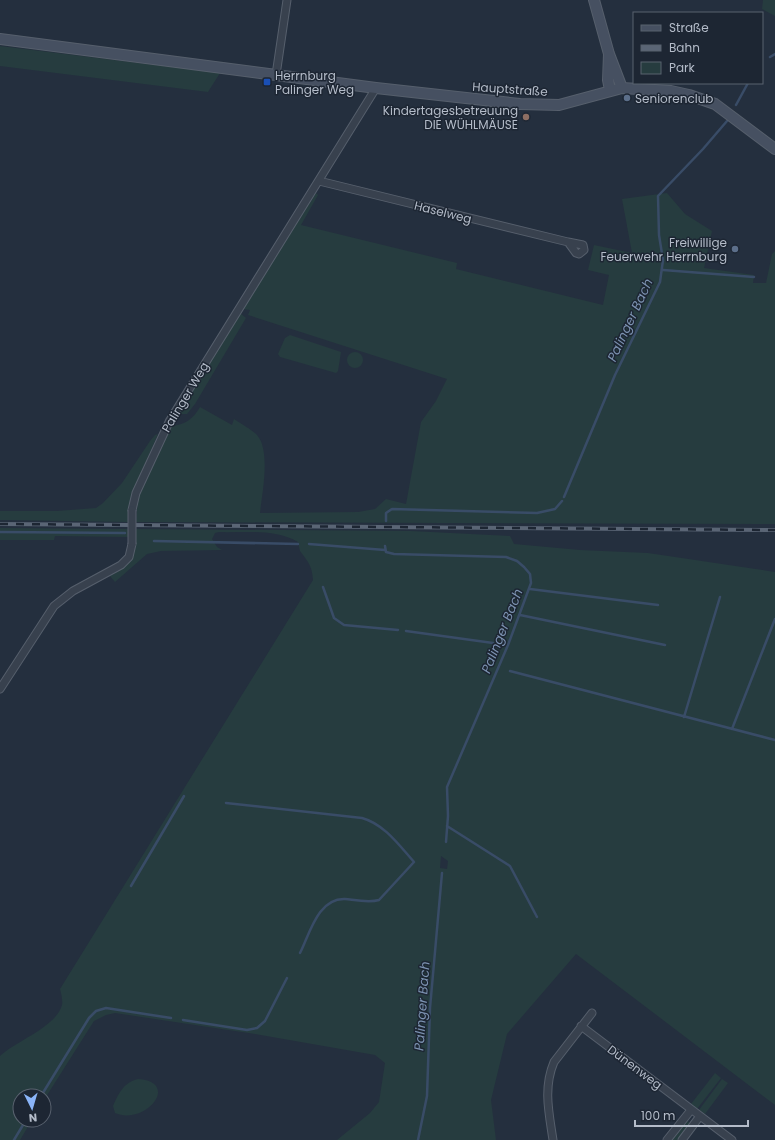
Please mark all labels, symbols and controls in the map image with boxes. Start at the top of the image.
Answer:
legend [633,12,763,84]
text: Straße [669,19,709,36]
text: Bahn [669,39,700,56]
text: Park [669,59,696,76]
place label: Herrnburg Palinger Weg [275,67,354,98]
marker: Herrnburg Palinger Weg [262,77,272,87]
street label: Hauptstraße [472,78,548,100]
place label: Seniorenclub [635,90,713,107]
marker: Seniorenclub [622,93,632,103]
place label: Kindertagesbetreuung DIE WÜHLMÄUSE [383,102,518,133]
marker: Kindertagesbetreuung DIE WÜHLMÄUSE [521,112,531,122]
street label: Haselweg [413,197,473,227]
place label: Freiwillige Feuerwehr Herrnburg [601,234,727,265]
marker: Freiwillige Feuerwehr Herrnburg [730,244,740,254]
water label: Palinger Bach [602,275,658,365]
street label: Palinger Weg [157,359,213,435]
water label: Palinger Bach [476,586,528,676]
water label: Palinger Bach [409,961,435,1051]
street label: Dünenweg [604,1041,666,1093]
north arrow [12,1088,52,1128]
scale bar [635,1102,748,1128]
text: 100 m [641,1107,675,1124]
text: N [28,1110,38,1126]

